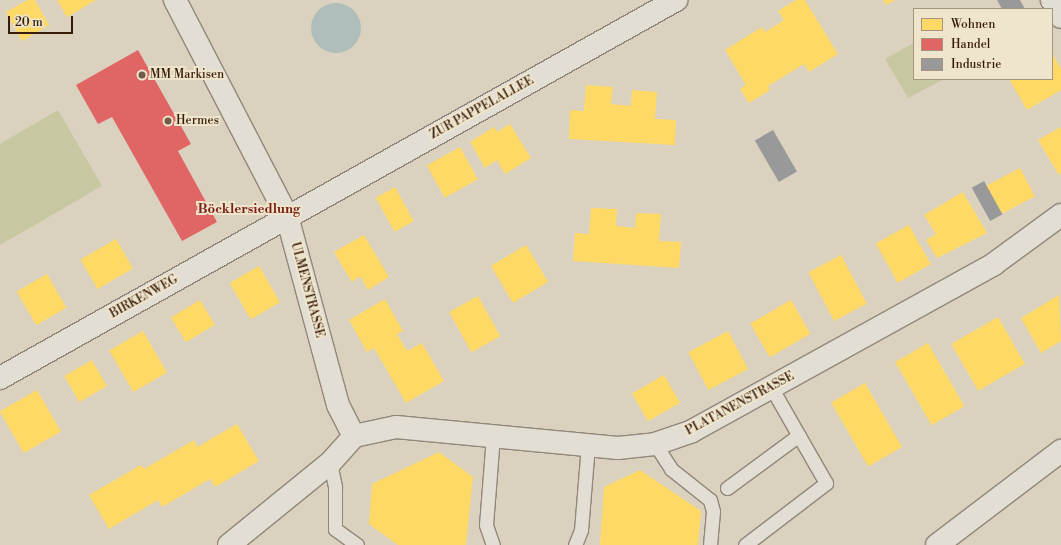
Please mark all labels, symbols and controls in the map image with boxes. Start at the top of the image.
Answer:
scale bar [10,8,75,34]
legend [913,8,1053,80]
text: 20 m [15,15,43,30]
text: Wohnen [951,17,995,32]
text: Handel [951,37,990,52]
text: Industrie [951,57,1001,72]
place label: MM Markisen [150,68,224,82]
marker: MM Markisen [137,70,147,80]
street label: ZUR PAPPELALLEE [428,74,536,142]
place label: Hermes [176,114,219,128]
marker: Hermes [163,116,173,126]
district label: Böcklersiedlung [198,201,300,217]
street label: ULMENSTRASSE [287,241,327,339]
street label: BIRKENWEG [108,272,180,322]
street label: PLATANENSTRASSE [683,369,797,439]

